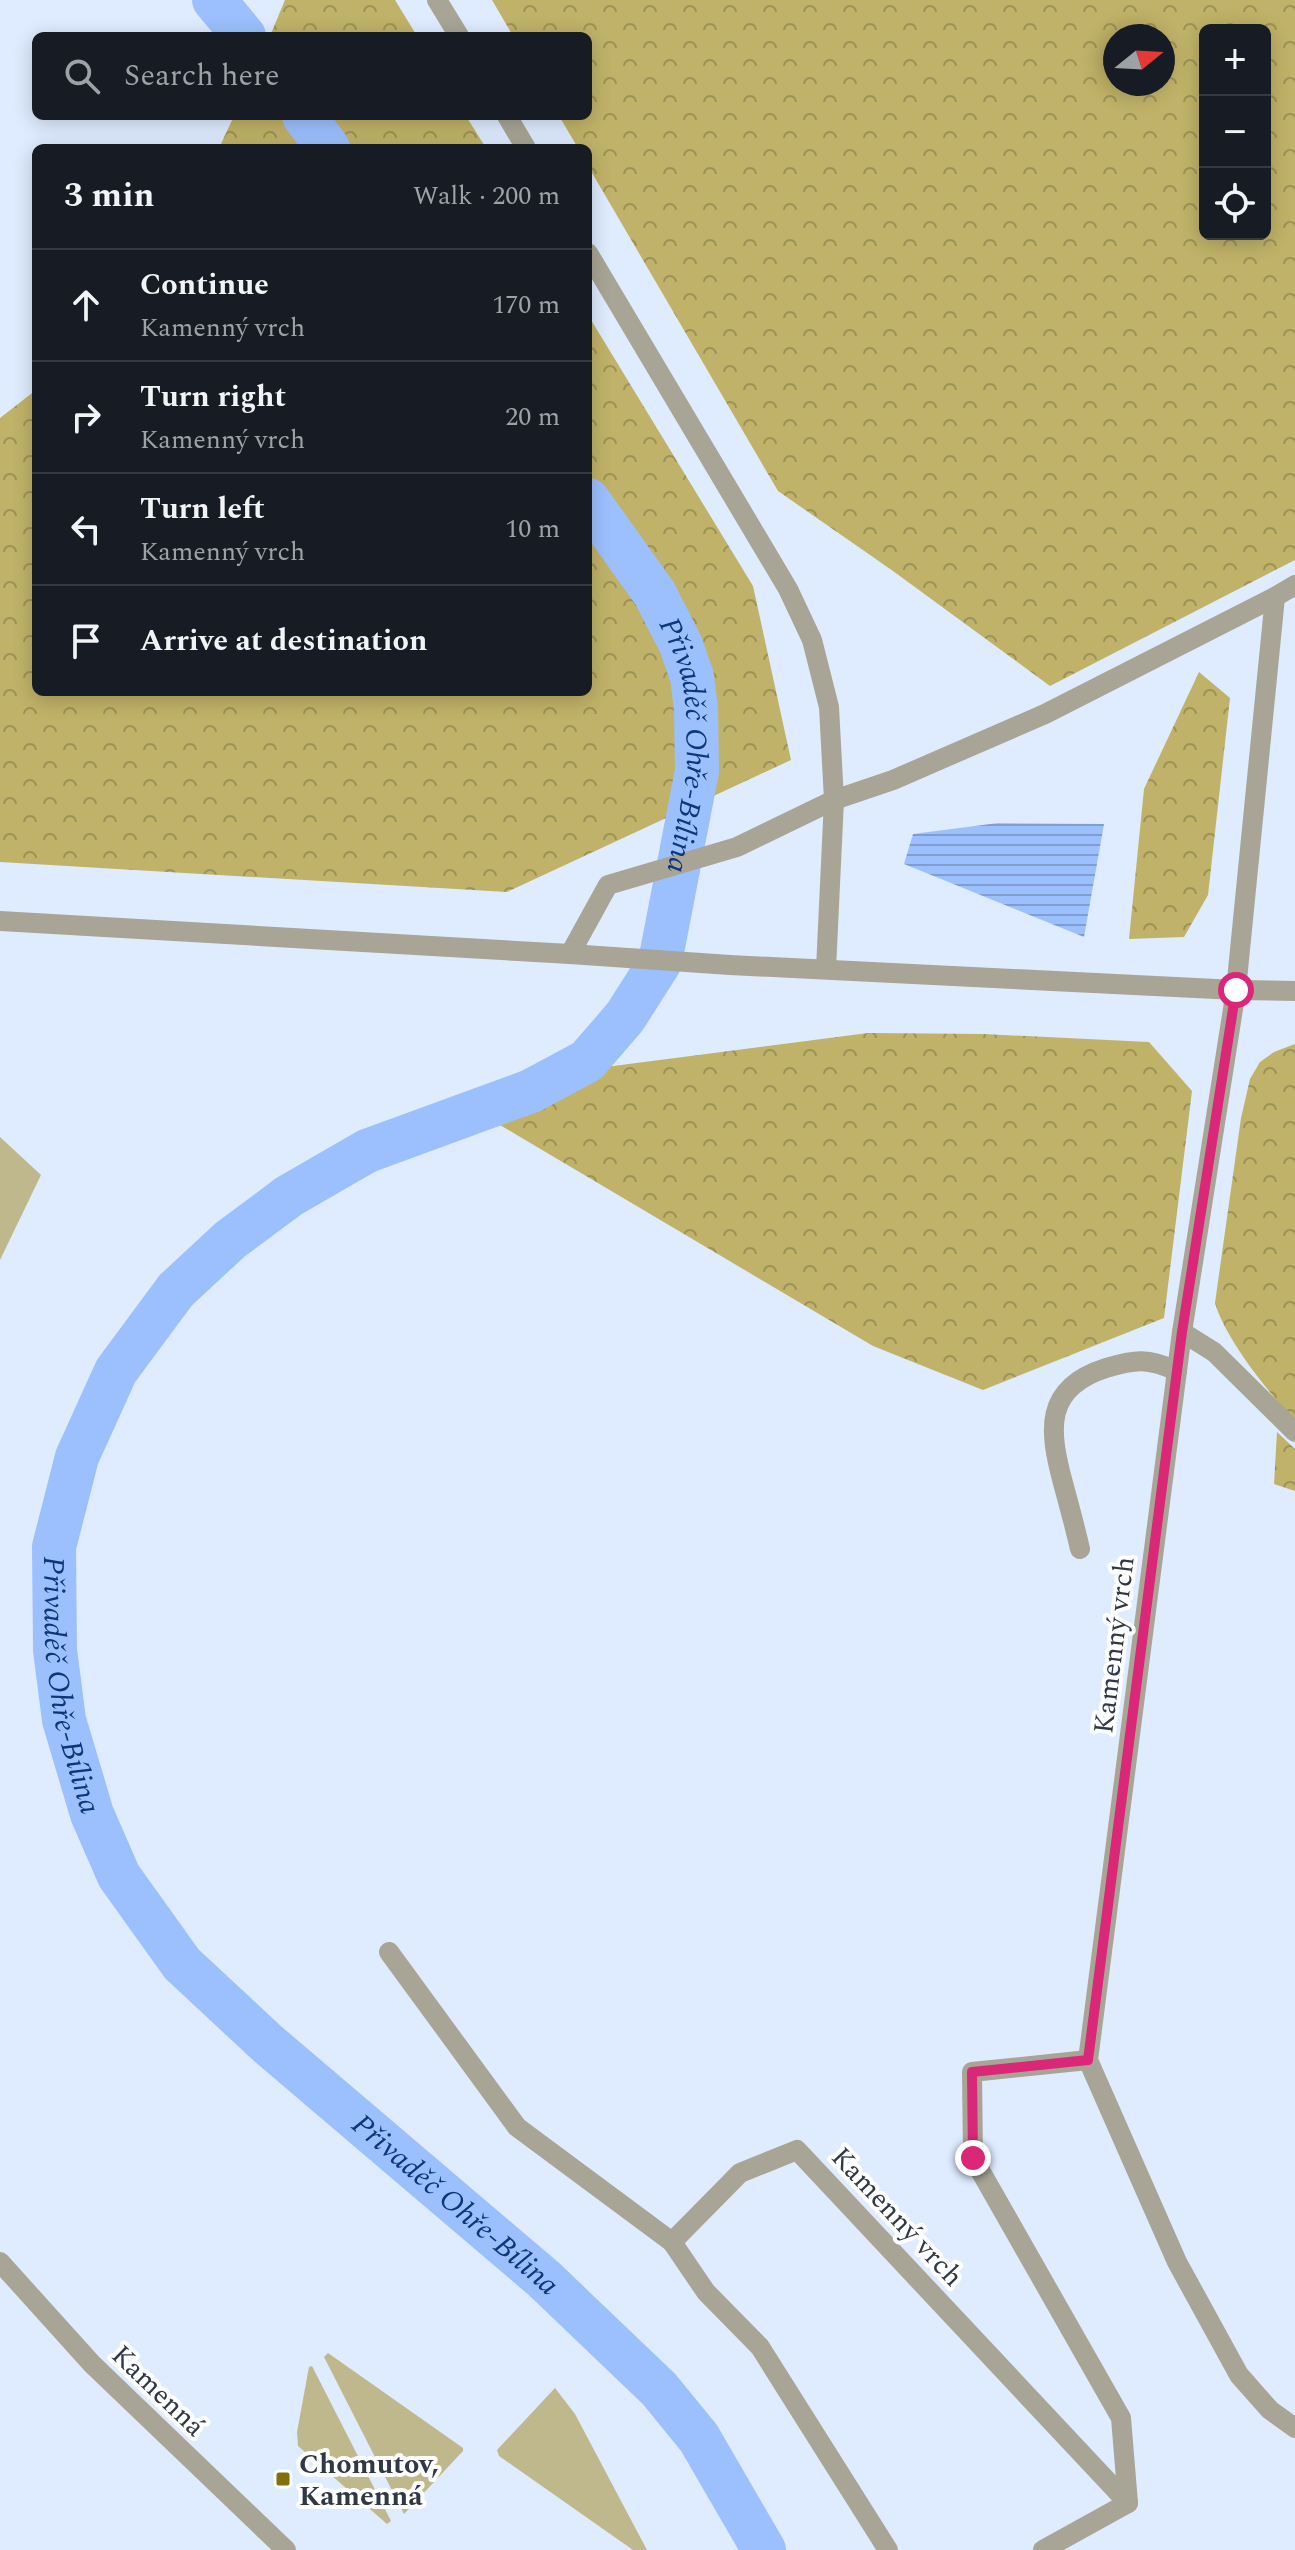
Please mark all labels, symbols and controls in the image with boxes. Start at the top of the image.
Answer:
north arrow [1103,24,1175,96]
map controls [1199,24,1271,240]
button: + [1199,24,1271,96]
search box [32,32,592,120]
text: Search here [124,53,280,99]
icon: search [60,54,104,98]
button: − [1199,96,1271,168]
button: locate [1199,168,1271,240]
text: 3 min [64,170,154,222]
text: Walk · 200 m [413,176,560,216]
text: Continue [140,262,269,308]
icon: ahead [64,283,108,327]
text: 170 m [492,285,560,325]
text: Kamenný vrch [140,308,305,348]
text: Turn right [140,374,286,420]
icon: right [64,395,108,439]
text: 20 m [505,397,560,437]
text: Kamenný vrch [140,420,305,460]
text: Turn left [140,486,265,532]
icon: left [64,507,108,551]
text: 10 m [505,509,560,549]
text: Kamenný vrch [140,532,305,572]
water label: Přivaděč Ohře-Bílina [646,609,719,877]
text: Arrive at destination [140,618,427,664]
icon: arrive [64,619,108,663]
route start [1218,972,1254,1008]
street label: Kamenný vrch [1082,1554,1147,1736]
water label: Přivaděč Ohře-Bílina [30,1556,113,1820]
water label: Přivaděč Ohře-Bílina [341,2103,570,2307]
street label: Kamenný vrch [821,2137,973,2297]
route end [955,2140,991,2176]
street label: Kamenná [101,2335,215,2447]
place label: Chomutov, Kamenná [299,2443,439,2518]
marker: Chomutov, Kamenná [274,2470,292,2488]

